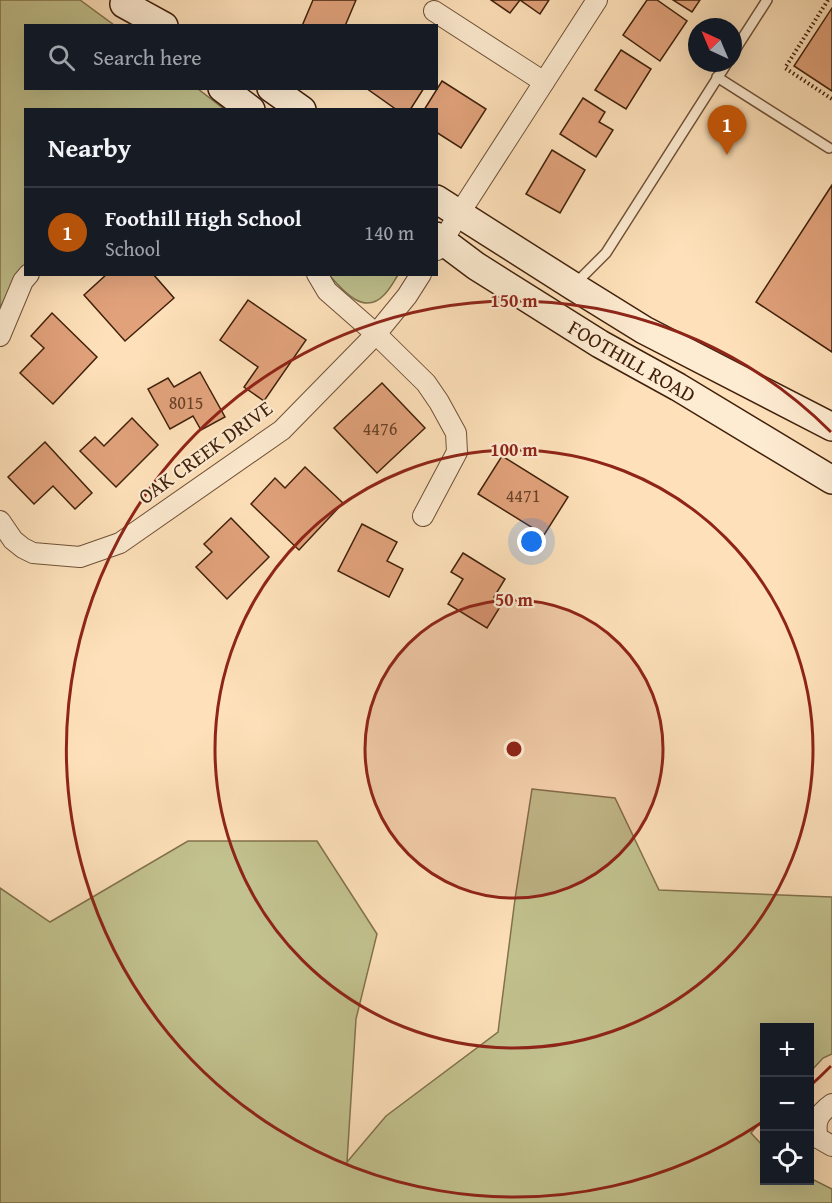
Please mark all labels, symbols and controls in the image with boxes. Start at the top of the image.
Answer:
north arrow [688,18,742,72]
search box [24,24,438,90]
icon: search [45,41,78,74]
text: Search here [93,41,202,73]
pin: 1 [708,106,746,155]
text: Nearby [48,128,131,167]
text: Foothill High School [105,202,302,234]
text: 1 [62,218,73,247]
text: 140 m [364,218,414,247]
text: School [105,234,161,263]
text: 150 m [490,287,538,314]
street label: FOOTHILL ROAD [562,312,702,410]
house number: 8015 [169,389,203,416]
street label: OAK CREEK DRIVE [131,392,279,511]
house number: 4476 [363,415,397,442]
text: 100 m [490,436,538,463]
house number: 4471 [506,482,540,509]
your location [517,527,546,556]
text: 50 m [495,586,534,613]
centre of rings [504,739,524,759]
map controls [760,1023,814,1185]
button: + [760,1023,814,1077]
button: − [760,1077,814,1131]
button: locate [760,1131,814,1185]

